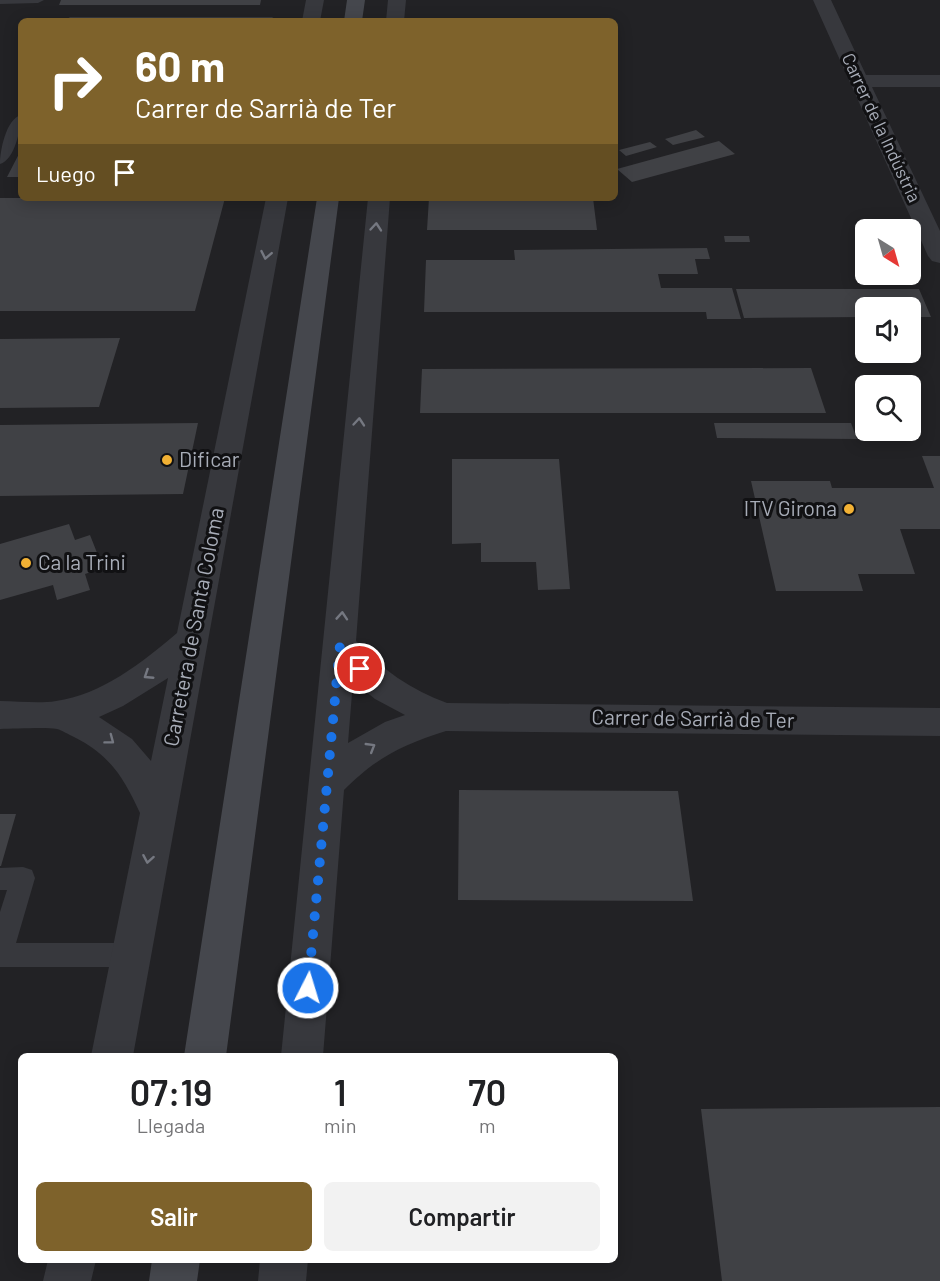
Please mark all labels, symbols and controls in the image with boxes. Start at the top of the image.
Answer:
text: 60 m [135,40,225,90]
icon: right [36,42,114,120]
street label: Carrer de la Indústria [838,50,926,206]
text: Carrer de Sarrià de Ter [135,91,396,123]
icon: arrive [108,156,141,189]
text: Luego [36,160,96,186]
north arrow [855,219,921,285]
map controls [855,219,921,441]
one-way arrow [369,223,382,232]
one-way arrow [260,250,273,260]
button: sound [855,297,921,363]
button: search [855,375,921,441]
one-way arrow [352,417,365,426]
place label: Dificar [179,446,240,471]
marker: Dificar [160,453,174,467]
place label: ITV Girona [744,495,837,520]
marker: ITV Girona [842,502,856,516]
street label: Carretera de Santa Coloma [157,505,228,748]
place label: Ca la Trini [38,549,126,574]
marker: Ca la Trini [19,556,33,570]
one-way arrow [335,611,348,620]
pin [334,643,385,694]
icon: arrive [343,652,376,685]
one-way arrow [143,667,154,678]
street label: Carrer de Sarrià de Ter [591,703,795,732]
one-way arrow [103,733,114,744]
one-way arrow [365,743,375,754]
one-way arrow [143,854,155,864]
position arrow [276,956,340,1020]
text: 07:19 [130,1070,212,1113]
text: 1 [334,1070,347,1113]
text: 70 [468,1070,506,1113]
text: Llegada [137,1113,205,1137]
text: min [324,1113,356,1137]
text: m [479,1113,495,1137]
button: Salir [36,1182,312,1251]
button: Compartir [324,1182,600,1251]

